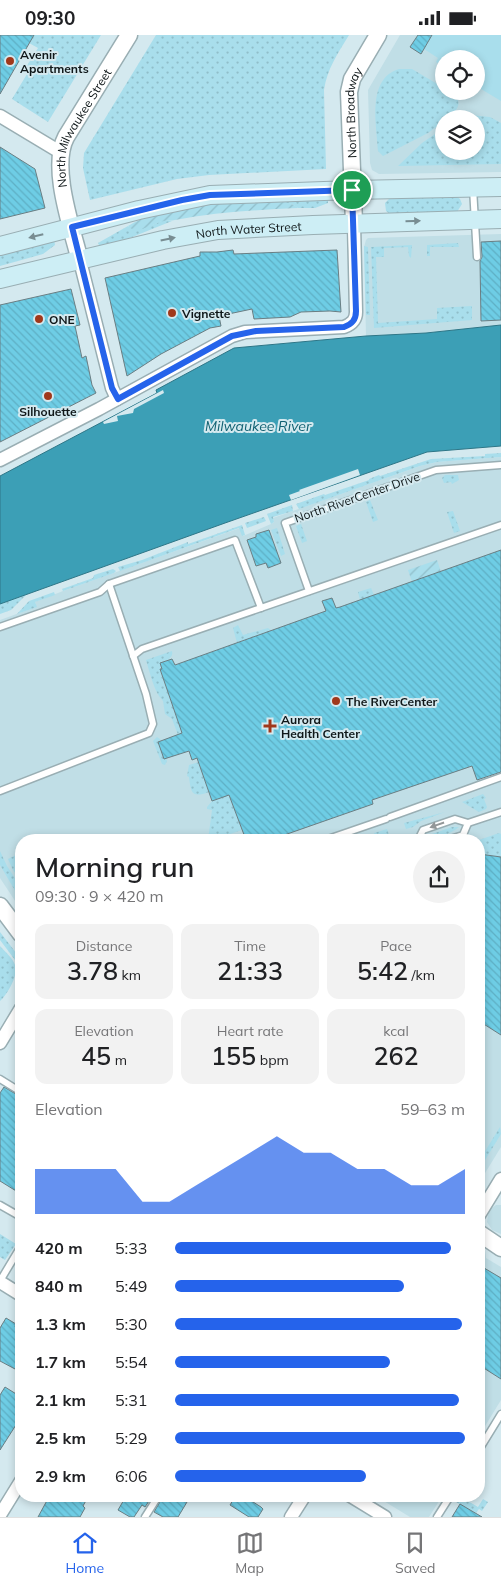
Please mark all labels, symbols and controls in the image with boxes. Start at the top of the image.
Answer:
text: 09:30 [25,6,75,30]
place label: Avenir Apartments [20,47,89,76]
map controls [435,50,485,160]
button: locate [435,50,485,100]
marker: Avenir Apartments [4,55,16,67]
street label: North Broadway [341,64,365,159]
street label: North Milwaukee Street [53,66,114,188]
button: layers [435,110,485,160]
pin [331,169,373,211]
icon: arrive [338,176,366,204]
one-way arrow [406,217,422,225]
street label: North Water Street [194,218,302,241]
one-way arrow [28,233,43,241]
one-way arrow [161,235,176,243]
place label: Vignette [181,306,231,321]
marker: Vignette [166,307,178,319]
place label: ONE [49,312,75,327]
marker: ONE [33,313,45,325]
marker: Silhouette [42,390,54,402]
place label: Silhouette [19,404,77,419]
water label: Milwaukee River [205,417,312,435]
street label: North RiverCenter Drive [292,468,422,526]
place label: The RiverCenter [346,694,437,709]
marker: The RiverCenter [330,695,342,707]
place label: Aurora Health Center [281,712,360,741]
marker: Aurora Health Center [263,719,277,733]
one-way arrow [430,822,445,829]
text: Morning run [35,849,194,884]
button: share [413,851,465,903]
text: 09:30 · 9 × 420 m [35,886,164,906]
text: Distance [76,937,132,955]
text: Time [234,937,266,955]
text: Pace [380,937,412,955]
text: 3.78 [67,955,118,986]
text: 21:33 [217,955,283,986]
text: 5:42 [357,955,408,986]
text: km [118,966,141,984]
text: /km [408,966,435,984]
text: Elevation [74,1022,134,1040]
text: Heart rate [217,1022,283,1040]
text: kcal [383,1022,409,1040]
text: 45 [81,1040,111,1071]
text: 155 [211,1040,256,1071]
text: 262 [373,1040,419,1071]
text: m [111,1051,127,1069]
text: bpm [256,1051,289,1069]
text: Elevation [35,1099,103,1119]
text: 59–63 m [400,1099,465,1119]
text: 420 m [35,1238,83,1258]
text: 5:33 [115,1238,147,1258]
text: 840 m [35,1276,83,1296]
text: 5:49 [115,1276,147,1296]
text: 1.3 km [35,1314,86,1334]
text: 5:30 [115,1314,147,1334]
text: 1.7 km [35,1352,86,1372]
text: 5:54 [115,1352,147,1372]
text: 2.1 km [35,1390,86,1410]
text: 5:31 [115,1390,147,1410]
text: 2.5 km [35,1428,86,1448]
text: 5:29 [115,1428,147,1448]
text: 2.9 km [35,1466,86,1486]
text: 6:06 [115,1466,147,1486]
tab: Home [66,1529,104,1577]
tab: Map [235,1529,264,1577]
tab: Saved [395,1529,435,1577]

